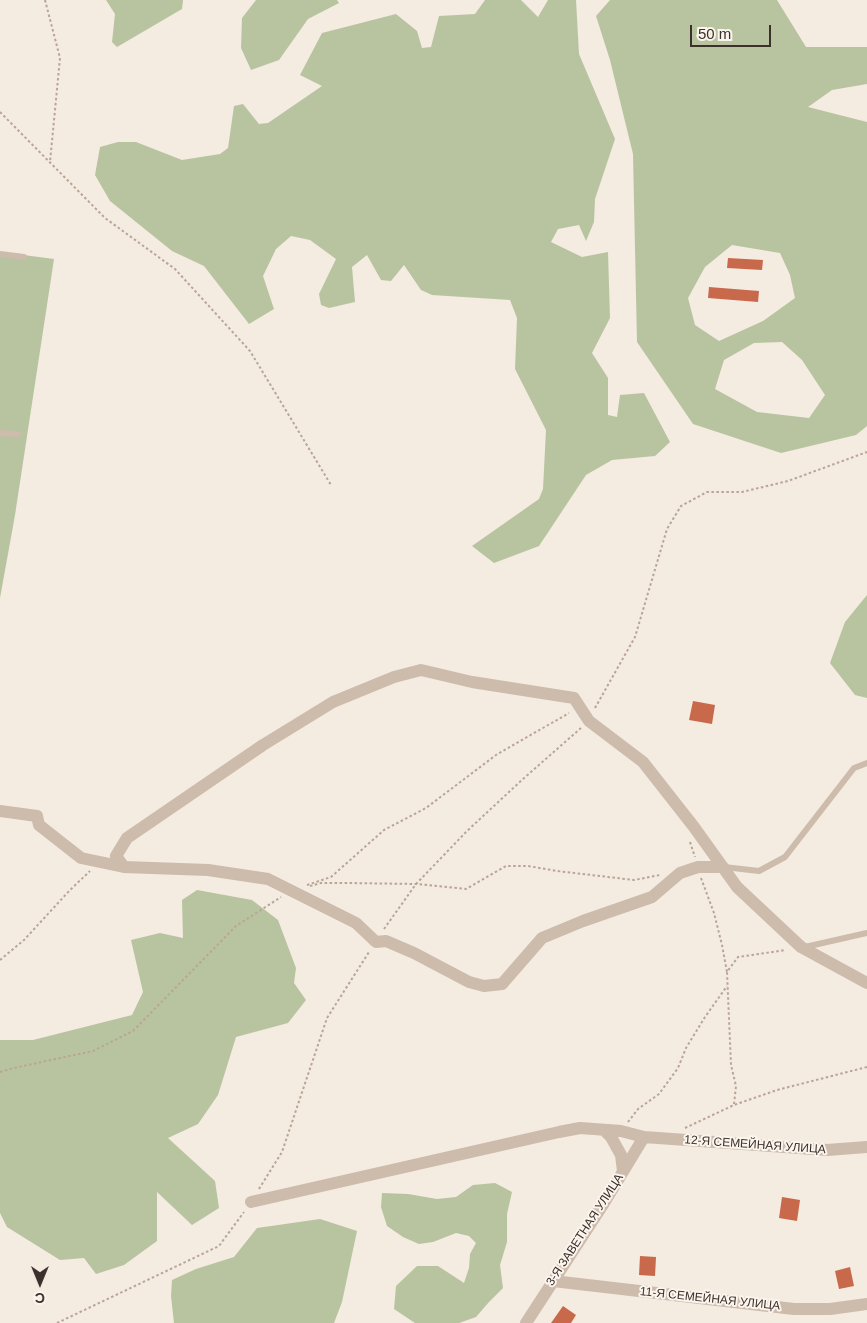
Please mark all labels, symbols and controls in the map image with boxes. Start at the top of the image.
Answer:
scale bar [692,15,773,47]
text: 50 m [698,25,731,42]
street label: 12-Я СЕМЕЙНАЯ УЛИЦА [684,1133,826,1157]
street label: 3-Я ЗАВЕТНАЯ УЛИЦА [543,1171,627,1289]
north arrow [15,1258,65,1308]
street label: 11-Я СЕМЕЙНАЯ УЛИЦА [639,1284,781,1314]
text: С [35,1290,45,1306]

